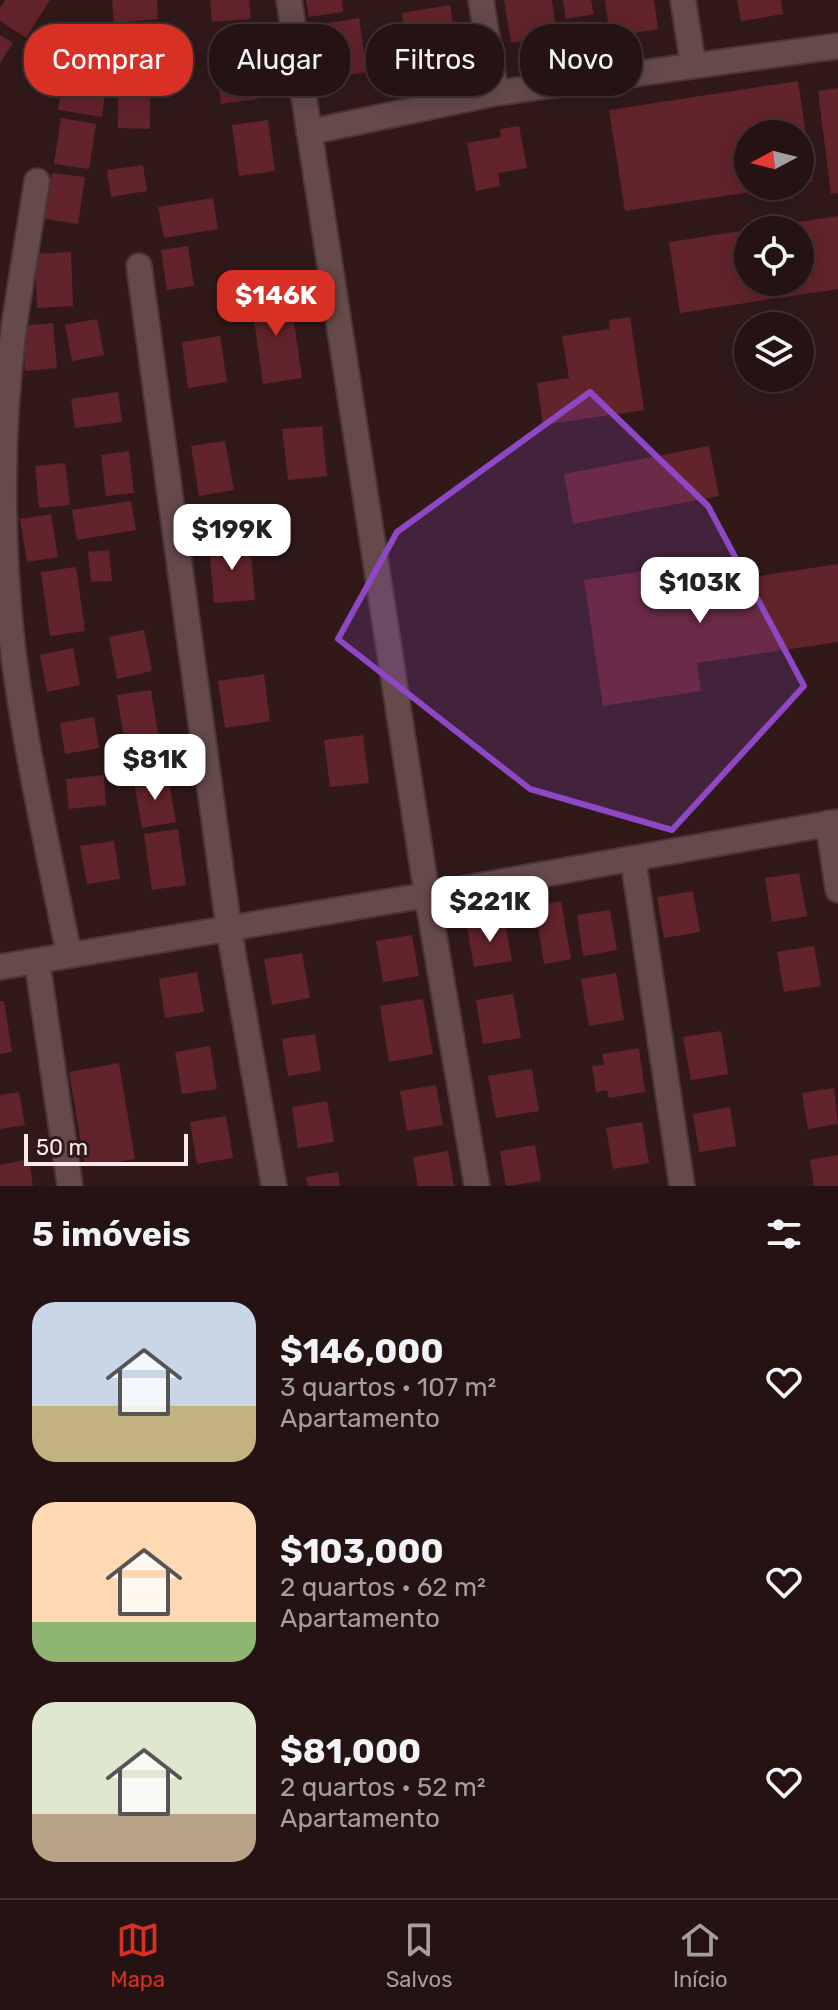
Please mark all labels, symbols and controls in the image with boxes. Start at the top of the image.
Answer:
chip: Comprar [24,24,193,96]
chip: Alugar [209,24,350,96]
chip: Filtros [366,24,504,96]
chip: Novo [520,24,642,96]
north arrow [734,120,814,200]
map controls [734,120,814,392]
button: locate [734,216,814,296]
pin: $146K [220,270,332,338]
text: $146K [235,280,317,311]
button: layers [734,312,814,392]
pin: $199K [176,504,288,572]
text: $199K [192,514,272,545]
pin: $103K [644,557,756,625]
text: $103K [659,567,741,598]
pin: $81K [108,734,202,802]
text: $81K [122,744,188,775]
pin: $221K [434,876,546,944]
text: $221K [449,886,531,917]
scale bar [24,1130,188,1166]
text: 50 m [36,1134,88,1161]
icon: filters [762,1212,806,1256]
text: 5 imóveis [32,1214,190,1255]
text: $146,000 [280,1331,444,1372]
icon: home [96,1334,192,1430]
icon: heart [762,1360,806,1404]
text: 3 quartos · 107 m² [280,1372,496,1403]
text: Apartamento [280,1403,440,1434]
text: $103,000 [280,1531,444,1572]
icon: home [96,1534,192,1630]
icon: heart [762,1560,806,1604]
text: 2 quartos · 62 m² [280,1572,486,1603]
text: Apartamento [280,1603,440,1634]
text: $81,000 [280,1731,421,1772]
icon: home [96,1734,192,1830]
icon: heart [762,1760,806,1804]
text: 2 quartos · 52 m² [280,1772,486,1803]
text: Apartamento [280,1803,440,1834]
tab: Mapa [110,1918,165,1993]
tab: Salvos [386,1918,452,1993]
tab: Início [673,1918,728,1993]

